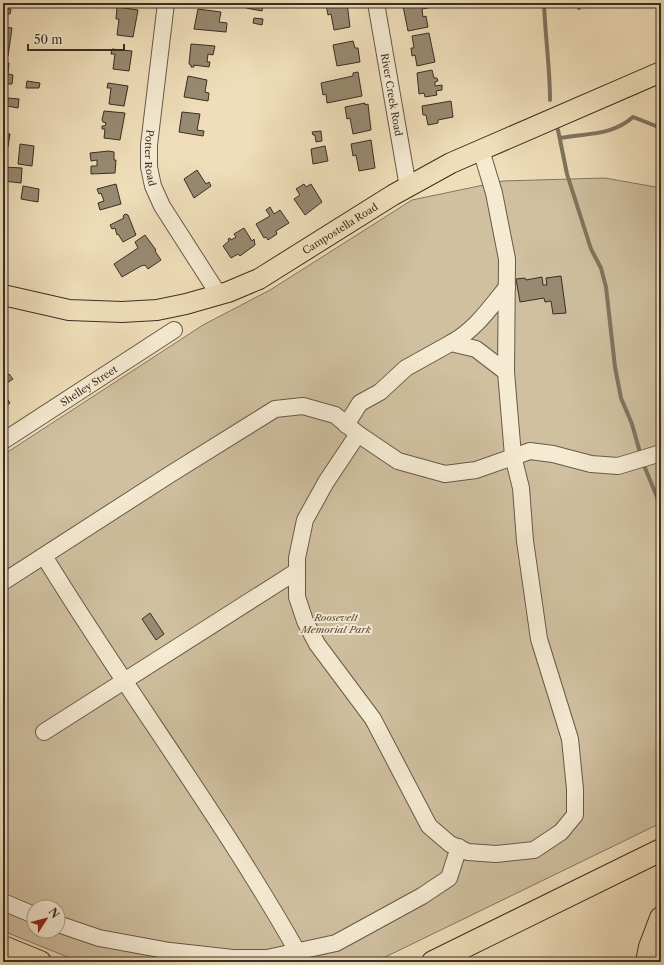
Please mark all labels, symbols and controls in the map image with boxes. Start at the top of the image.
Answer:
scale bar [28,26,124,52]
text: 50 m [34,32,63,47]
street label: River Creek Road [378,52,406,137]
street label: Potter Road [142,129,159,187]
street label: Campostella Road [300,200,380,257]
street label: Shelley Street [58,362,120,409]
park label: Roosevelt Memorial Park [300,611,372,636]
north arrow [26,899,66,939]
text: N [46,905,63,921]

